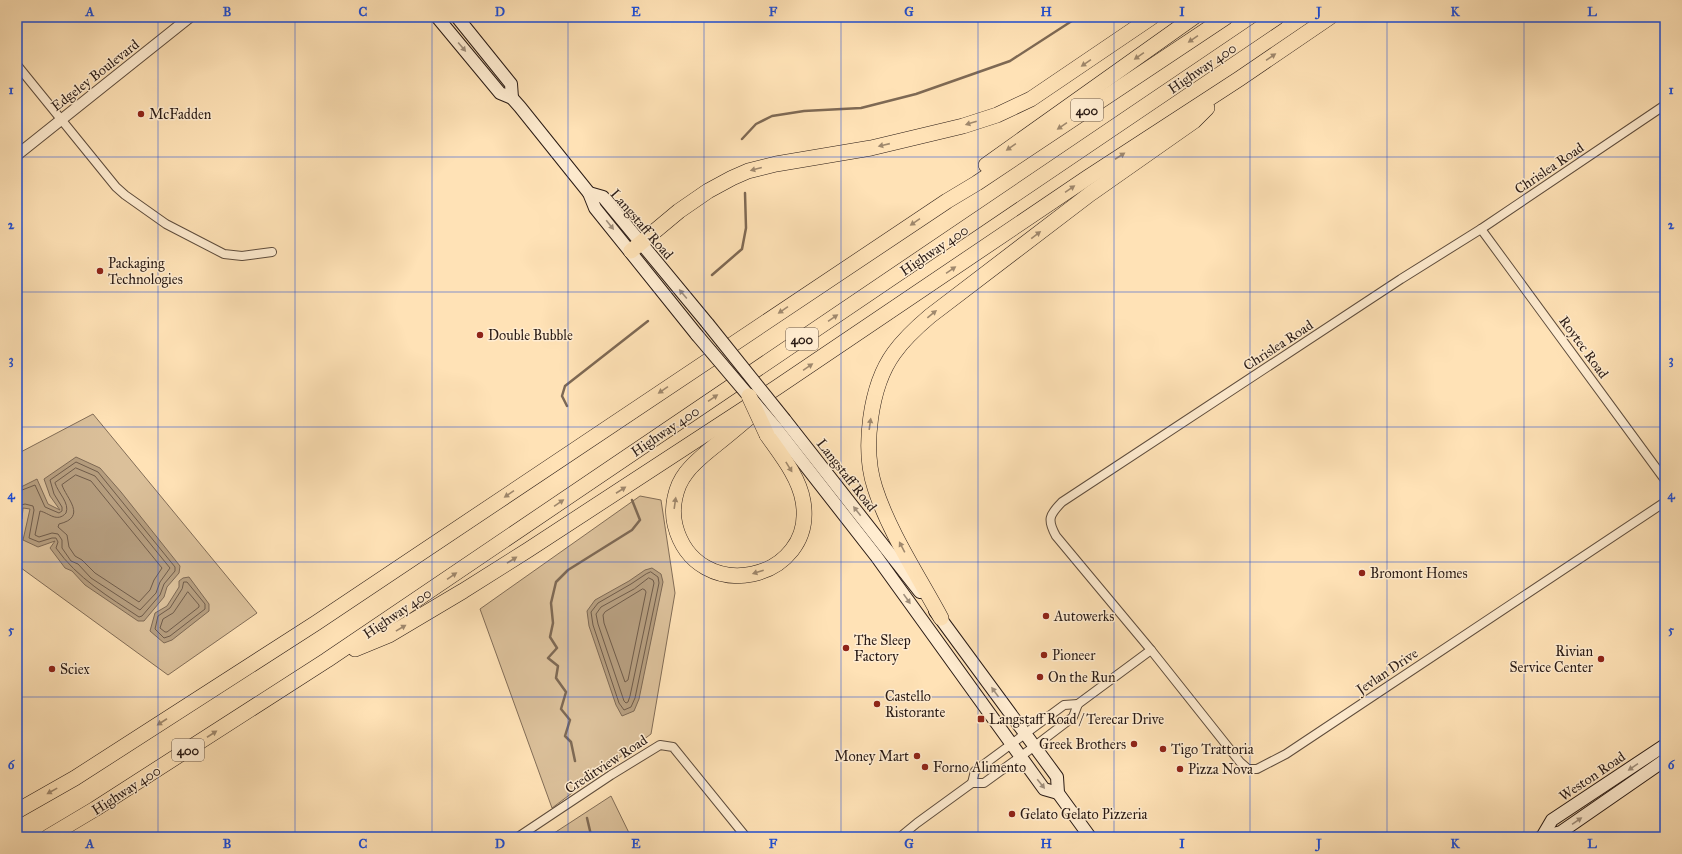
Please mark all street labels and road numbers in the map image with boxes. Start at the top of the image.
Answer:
street label: Edgeley Boulevard [48,36,143,115]
street label: Highway 400 [1165,39,1240,97]
road number: 400 [1071,99,1103,121]
street label: Chrislea Road [1511,139,1587,198]
street label: Langstaff Road [606,186,677,263]
street label: Highway 400 [897,221,972,279]
street label: Roytec Road [1555,313,1612,382]
street label: Chrislea Road [1240,317,1316,374]
road number: 400 [786,328,818,350]
street label: Highway 400 [628,402,703,460]
street label: Langstaff Road [813,436,880,515]
street label: Highway 400 [360,584,435,642]
street label: Jevlan Drive [1352,645,1422,700]
street label: Creditview Road [562,731,651,797]
road number: 400 [172,739,204,761]
street label: Weston Road [1556,748,1629,805]
street label: Highway 400 [89,762,164,819]

